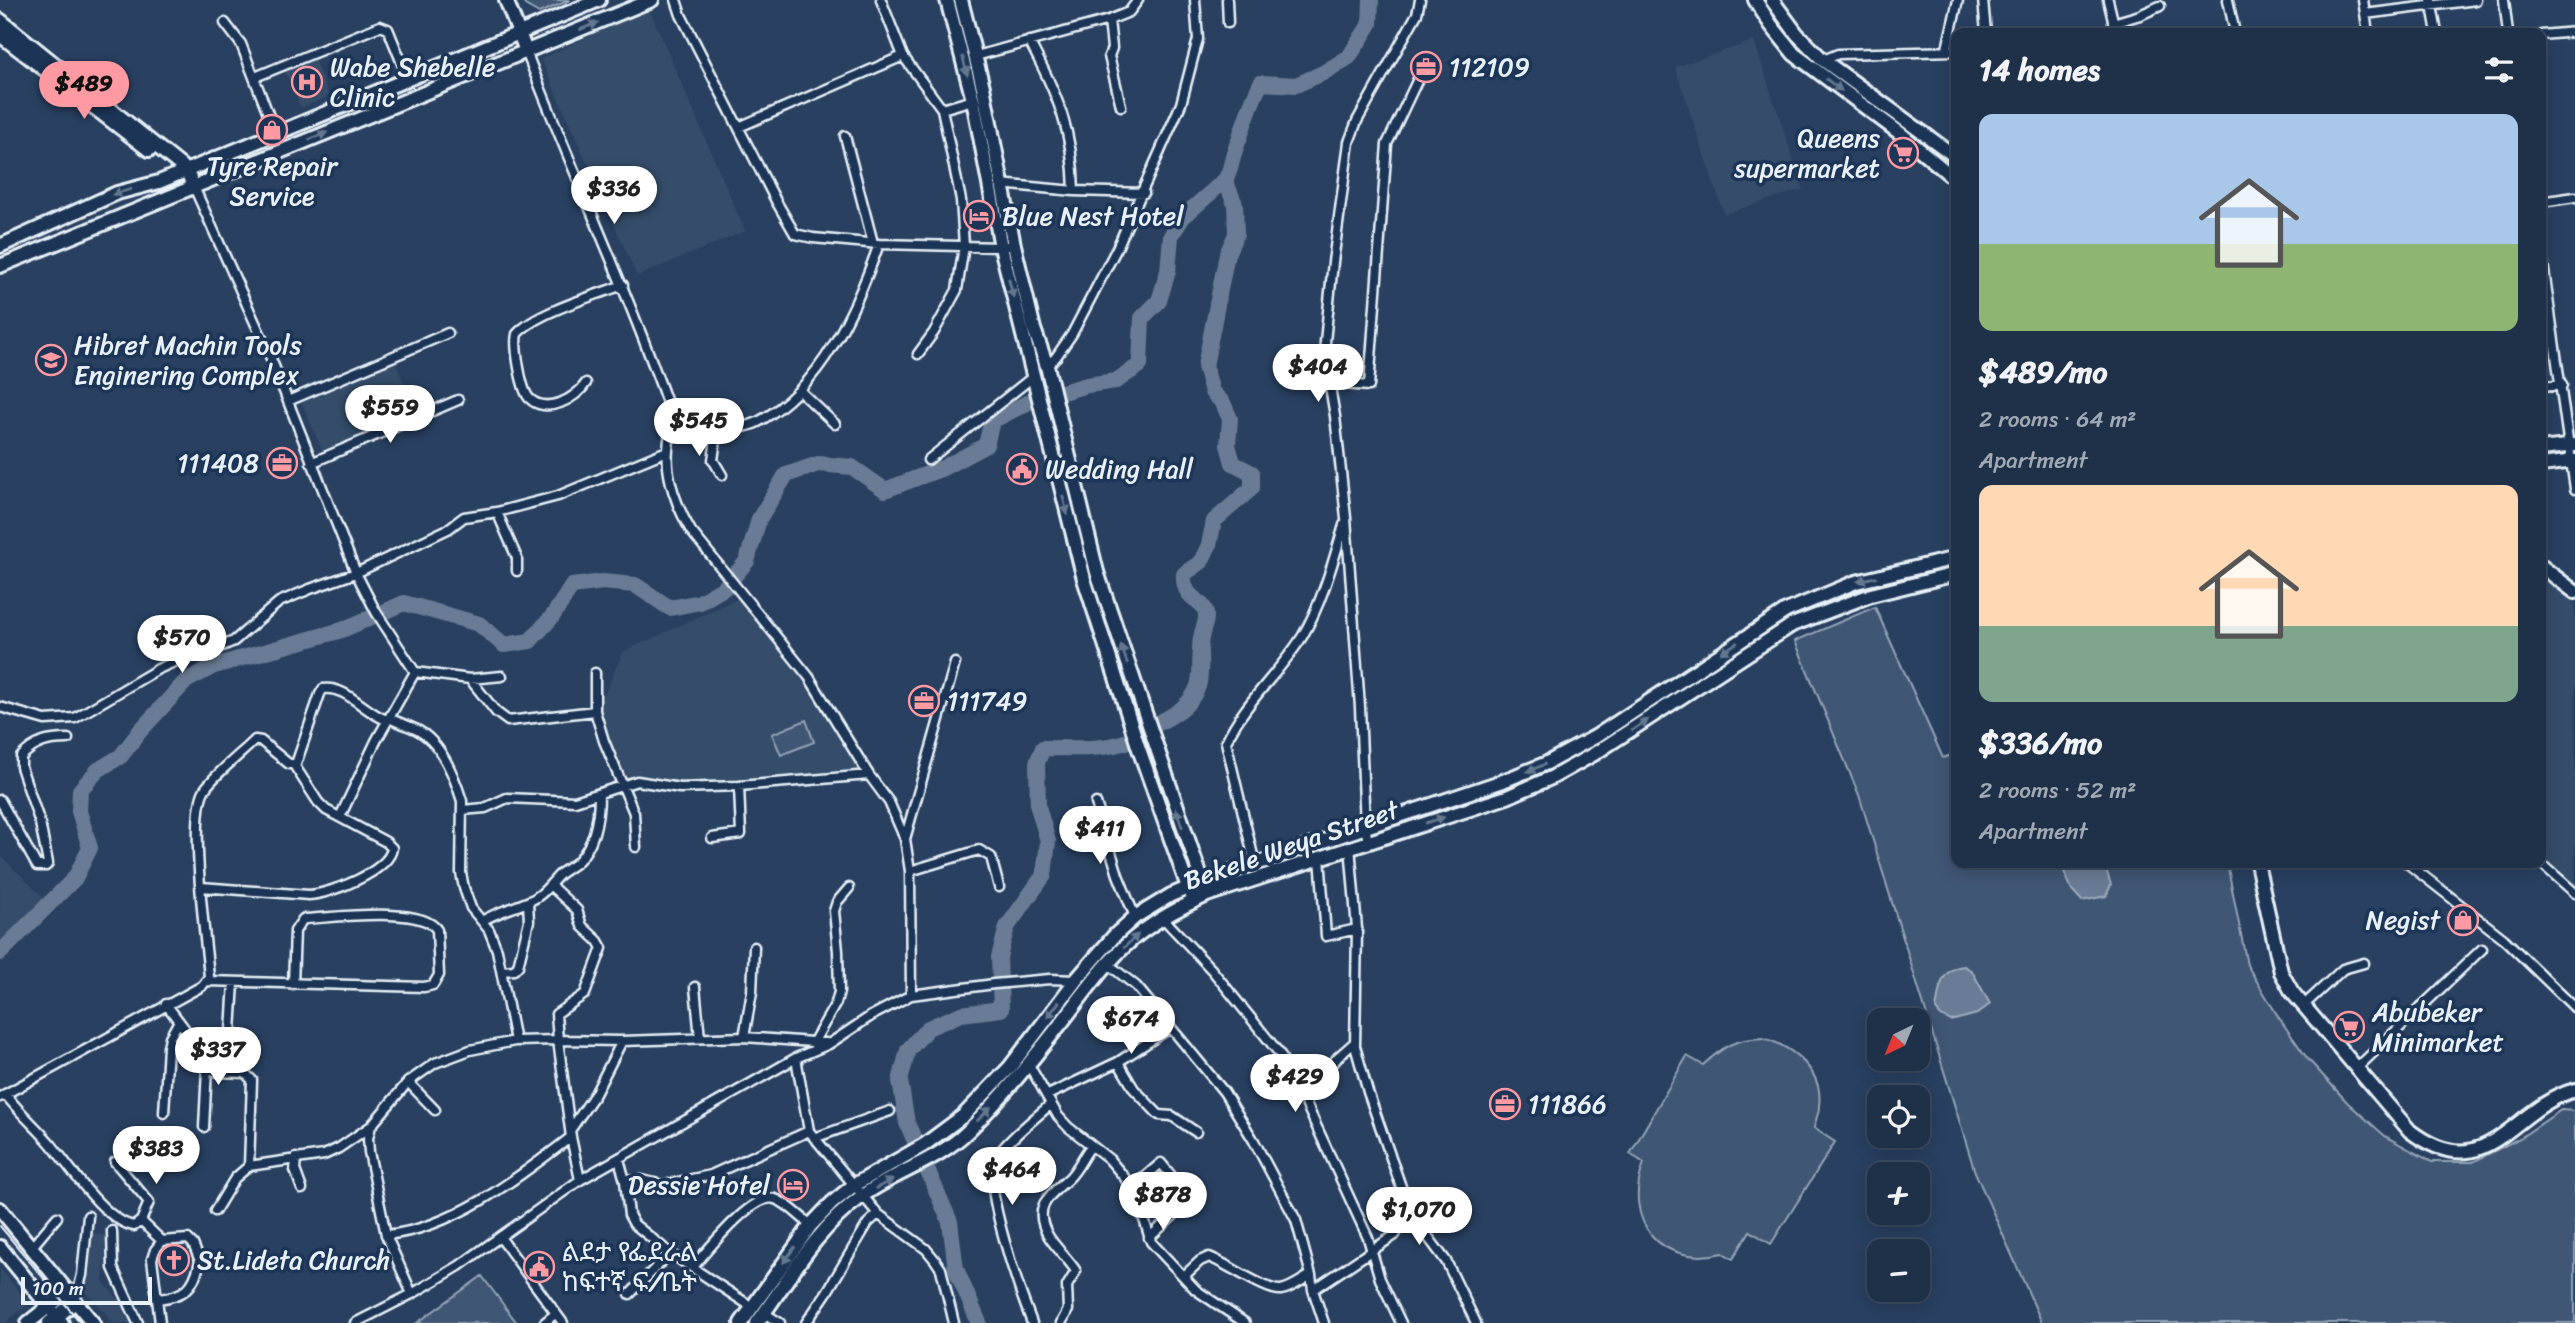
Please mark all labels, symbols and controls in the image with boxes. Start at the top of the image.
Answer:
one-way arrow [579,20,600,31]
text: 14 homes [1979,43,2100,97]
place label: Wabe Shebelle Clinic [330,44,495,120]
place label: 112109 [1449,44,1530,90]
office icon: 112109 [1409,50,1443,84]
icon: filters [2480,51,2518,89]
one-way arrow [960,55,971,77]
pin: $489 [43,61,125,121]
text: $489 [55,63,113,104]
hospital icon: Wabe Shebelle Clinic [290,65,324,99]
one-way arrow [1825,78,1843,92]
shop icon: Tyre Repair Service [255,113,289,147]
place label: Queens supermarket [1733,115,1880,191]
one-way arrow [308,131,329,142]
supermarket icon: Queens supermarket [1886,136,1920,170]
place label: Tyre Repair Service [207,143,338,219]
icon: home [2186,160,2312,286]
pin: $336 [573,166,655,226]
text: $336 [587,168,641,209]
one-way arrow [112,188,133,198]
place label: Blue Nest Hotel [1002,193,1184,239]
hotel icon: Blue Nest Hotel [962,199,996,233]
one-way arrow [1006,277,1017,299]
place label: Hibret Machin Tools Enginering Complex [74,322,302,398]
school or university icon: Hibret Machin Tools Enginering Complex [34,343,68,377]
pin: $404 [1277,344,1359,404]
text: $489/mo [1979,345,2108,399]
text: $404 [1289,346,1347,387]
pin: $559 [349,386,431,445]
text: $559 [361,387,419,428]
pin: $545 [658,398,740,458]
text: 2 rooms · 64 m² [1979,399,2136,440]
text: $545 [670,400,728,441]
place label: 111408 [177,440,259,486]
text: Apartment [1979,440,2088,481]
office icon: 111408 [265,446,299,480]
place label: Wedding Hall [1045,446,1194,492]
public building icon: Wedding Hall [1005,452,1039,486]
one-way arrow [1060,494,1071,516]
icon: home [2186,531,2312,657]
one-way arrow [1856,574,1878,585]
pin: $570 [141,616,223,675]
text: $570 [153,617,211,658]
one-way arrow [1720,641,1738,655]
one-way arrow [1118,643,1129,664]
place label: 111749 [947,678,1028,724]
office icon: 111749 [907,684,941,718]
text: $336/mo [1979,716,2102,770]
one-way arrow [1631,718,1649,732]
one-way arrow [1525,762,1546,773]
text: 2 rooms · 52 m² [1979,770,2136,811]
street label: Bekele Weya Street [1177,786,1406,903]
pin: $411 [1059,806,1141,866]
one-way arrow [1173,807,1184,828]
text: $411 [1075,808,1125,849]
text: Apartment [1979,811,2088,852]
one-way arrow [1425,815,1446,825]
place label: Negist [2366,897,2442,943]
shop icon: Negist [2446,903,2480,937]
one-way arrow [1122,934,1139,950]
place label: Abubeker Minimarket [2371,989,2504,1065]
pin: $674 [1090,996,1172,1056]
text: $674 [1103,998,1159,1039]
one-way arrow [1046,1001,1060,1019]
north arrow [1867,1008,1930,1071]
map controls [1867,1008,1930,1302]
supermarket icon: Abubeker Minimarket [2332,1010,2366,1044]
pin: $337 [177,1028,259,1087]
text: $337 [191,1029,245,1070]
pin: $429 [1254,1054,1336,1114]
text: $429 [1266,1056,1324,1097]
place label: 111866 [1528,1081,1607,1127]
button: locate [1867,1085,1930,1148]
office icon: 111866 [1488,1087,1522,1121]
one-way arrow [976,1106,993,1123]
pin: $383 [115,1126,197,1186]
text: $383 [129,1128,183,1169]
pin: $464 [971,1148,1053,1207]
text: $464 [983,1149,1041,1190]
place label: Dessie Hotel [628,1162,771,1208]
button: + [1867,1162,1930,1225]
hotel icon: Dessie Hotel [776,1168,810,1202]
pin: $878 [1122,1172,1204,1232]
text: $878 [1135,1174,1191,1215]
one-way arrow [874,1178,894,1189]
pin: $1,070 [1362,1188,1476,1247]
text: $1,070 [1382,1189,1456,1230]
place label: ልደታ የፌደራል ከፍተኛ ፍ/ቤት [562,1229,697,1305]
place label: St.Lideta Church [197,1237,390,1283]
button: − [1867,1239,1930,1302]
church icon: St.Lideta Church [157,1243,191,1277]
one-way arrow [782,1246,796,1264]
public building icon: ልደታ የፌደራል ከፍተኛ ፍ/ቤት [522,1250,556,1284]
text: 100 m [32,1272,84,1305]
scale bar [21,1274,152,1306]

